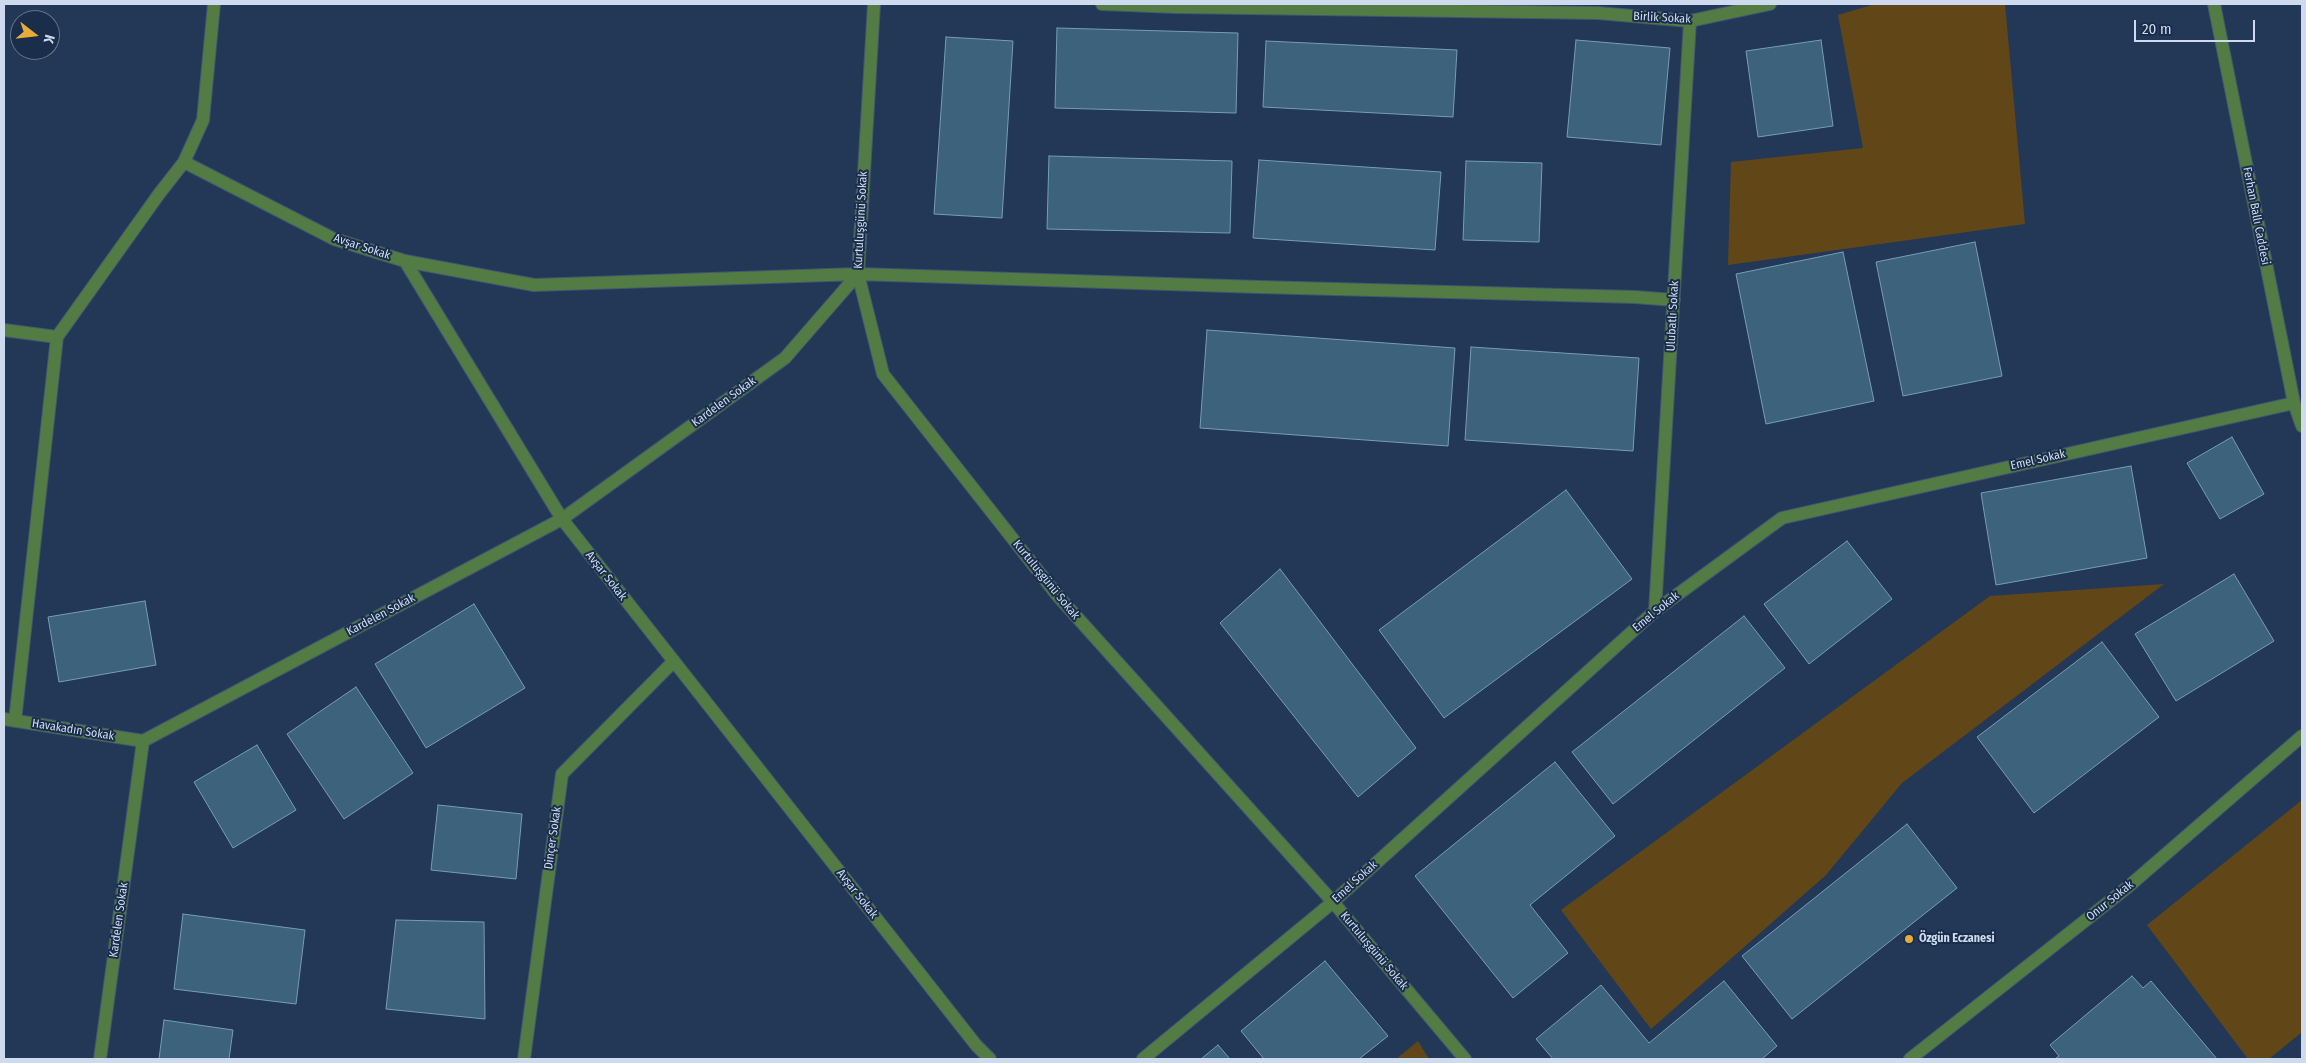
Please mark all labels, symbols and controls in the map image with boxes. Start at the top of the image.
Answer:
street label: Birlik Sokak [1633,9,1691,27]
north arrow [10,10,60,60]
scale bar [2136,10,2257,42]
text: 20 m [2142,20,2172,38]
text: K [40,33,58,45]
street label: Ferhan Ballı Caddesi [2239,166,2273,266]
street label: Kurtuluşgünü Sokak [851,171,871,269]
street label: Avşar Sokak [332,231,392,263]
street label: Ulubatlı Sokak [1664,280,1682,352]
street label: Kardelen Sokak [689,374,759,430]
street label: Emel Sokak [2009,447,2067,473]
street label: Kurtuluşgünü Sokak [1010,537,1082,623]
street label: Avşar Sokak [582,548,630,604]
street label: Emel Sokak [1630,589,1682,635]
street label: Kardelen Sokak [344,591,418,639]
street label: Havakadın Sokak [31,716,115,744]
street label: Dinçer Sokak [541,806,565,870]
street label: Emel Sokak [1329,858,1381,906]
street label: Avşar Sokak [833,866,881,922]
street label: Onur Sokak [2084,878,2136,924]
street label: Kardelen Sokak [107,882,131,958]
street label: Kurtuluşgünü Sokak [1337,909,1411,993]
place label: Özgün Eczanesi [1919,932,1994,946]
marker: Özgün Eczanesi [1903,933,1915,945]

